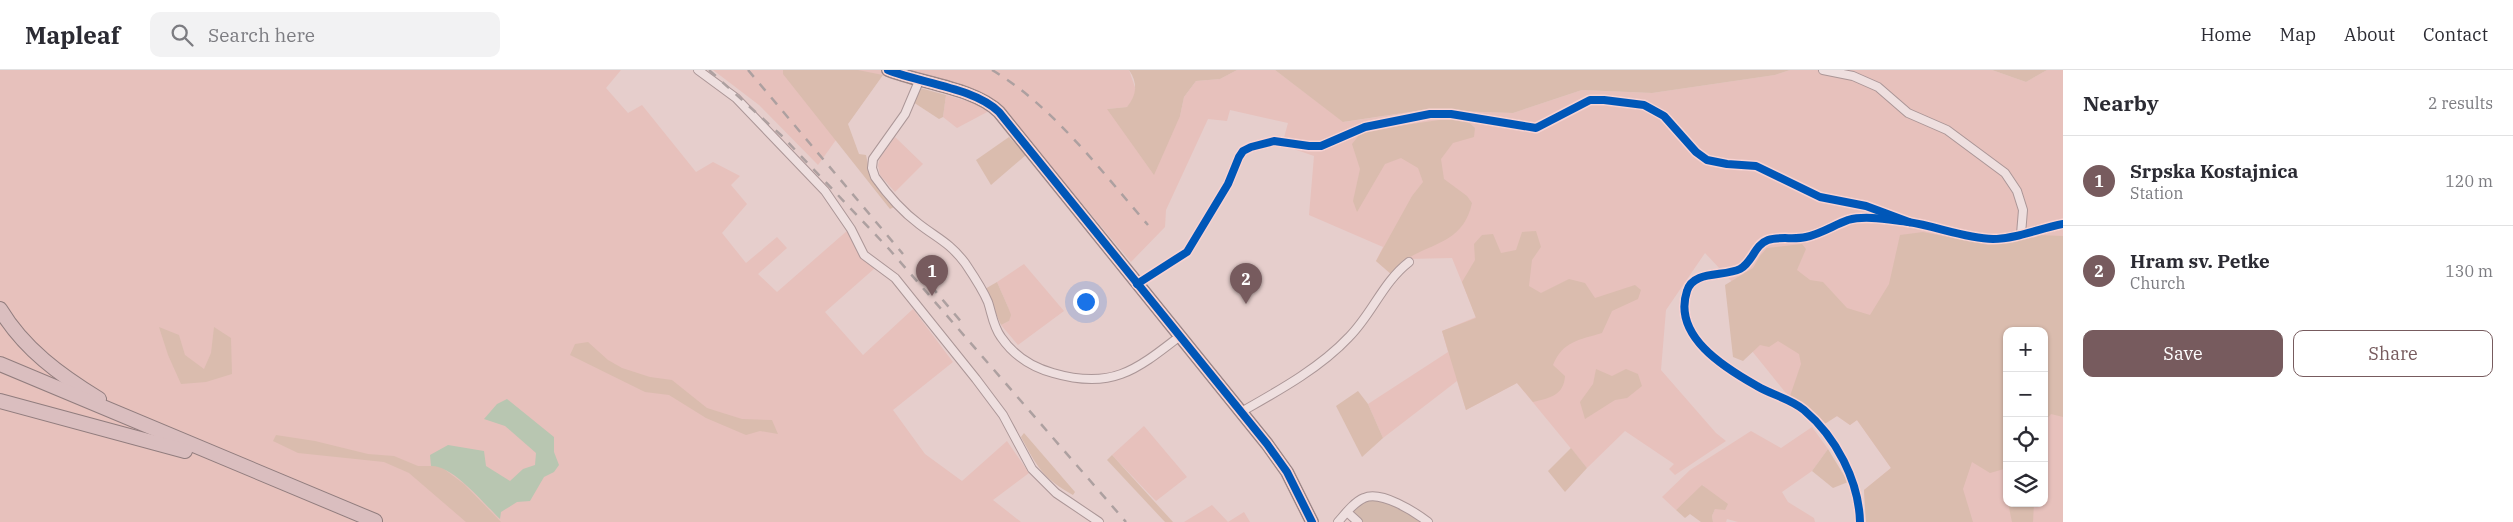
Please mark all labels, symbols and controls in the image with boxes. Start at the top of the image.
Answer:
search box [150,12,500,57]
text: Mapleaf [25,19,120,51]
icon: search [168,21,196,49]
text: Search here [208,23,315,47]
text: Home [2200,23,2252,46]
text: Map [2280,23,2316,46]
text: About [2344,23,2395,46]
text: Contact [2423,23,2488,46]
text: Nearby [2083,89,2159,117]
text: 2 results [2428,93,2493,113]
text: Srpska Kostajnica [2130,159,2298,183]
text: 1 [2094,171,2104,191]
text: 120 m [2445,171,2493,191]
text: Station [2130,183,2184,203]
text: Hram sv. Petke [2130,249,2270,273]
pin: 1 [916,255,948,296]
text: 2 [2094,261,2104,281]
text: 130 m [2445,261,2493,281]
pin: 2 [1230,263,1262,304]
text: Church [2130,273,2186,293]
your location [1073,289,1099,315]
map controls [2003,327,2048,507]
button: + [2003,327,2048,372]
button: Save [2083,330,2283,377]
button: Share [2293,330,2493,377]
button: − [2003,372,2048,417]
button: locate [2003,417,2048,462]
button: layers [2003,462,2048,507]

